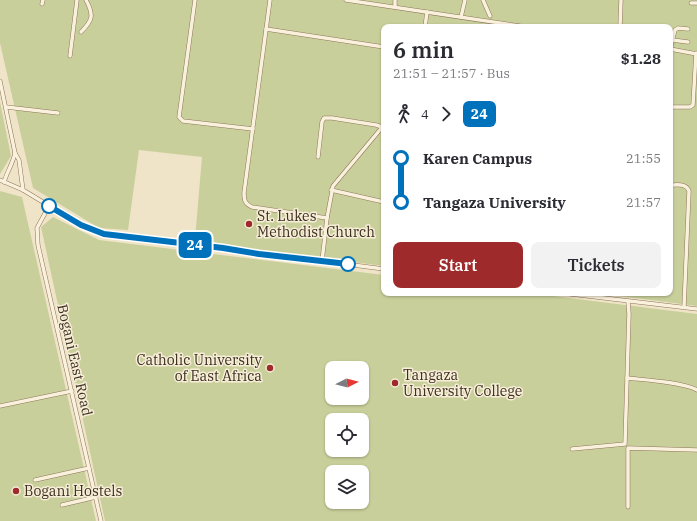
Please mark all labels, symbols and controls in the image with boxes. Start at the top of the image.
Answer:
text: 6 min [393,35,454,64]
text: $1.28 [621,49,661,68]
text: 21:51 – 21:57 · Bus [393,65,510,82]
icon: walk [393,103,415,125]
icon: forward [435,103,457,125]
text: 24 [471,105,488,123]
text: 4 [421,106,429,123]
text: Karen Campus [423,149,532,168]
text: 21:55 [626,150,661,167]
text: Tangaza University [423,193,566,212]
text: 21:57 [626,194,661,211]
unlabelled marker [41,198,57,214]
place label: St. Lukes Methodist Church [257,207,375,241]
marker: St. Lukes Methodist Church [244,219,254,229]
line badge: 24 [177,232,213,258]
text: 24 [187,236,203,254]
button: Start [393,242,523,288]
button: Tickets [531,242,661,288]
unlabelled marker [340,256,356,272]
street label: Bogani East Road [53,302,97,418]
place label: Catholic University of East Africa [137,351,263,385]
north arrow [325,361,369,405]
map controls [325,361,369,509]
marker: Catholic University of East Africa [265,363,275,373]
place label: Tangaza University College [403,366,522,400]
marker: Tangaza University College [390,378,400,388]
button: locate [325,413,369,457]
button: layers [325,465,369,509]
place label: Bogani Hostels [24,482,122,500]
marker: Bogani Hostels [11,486,21,496]

